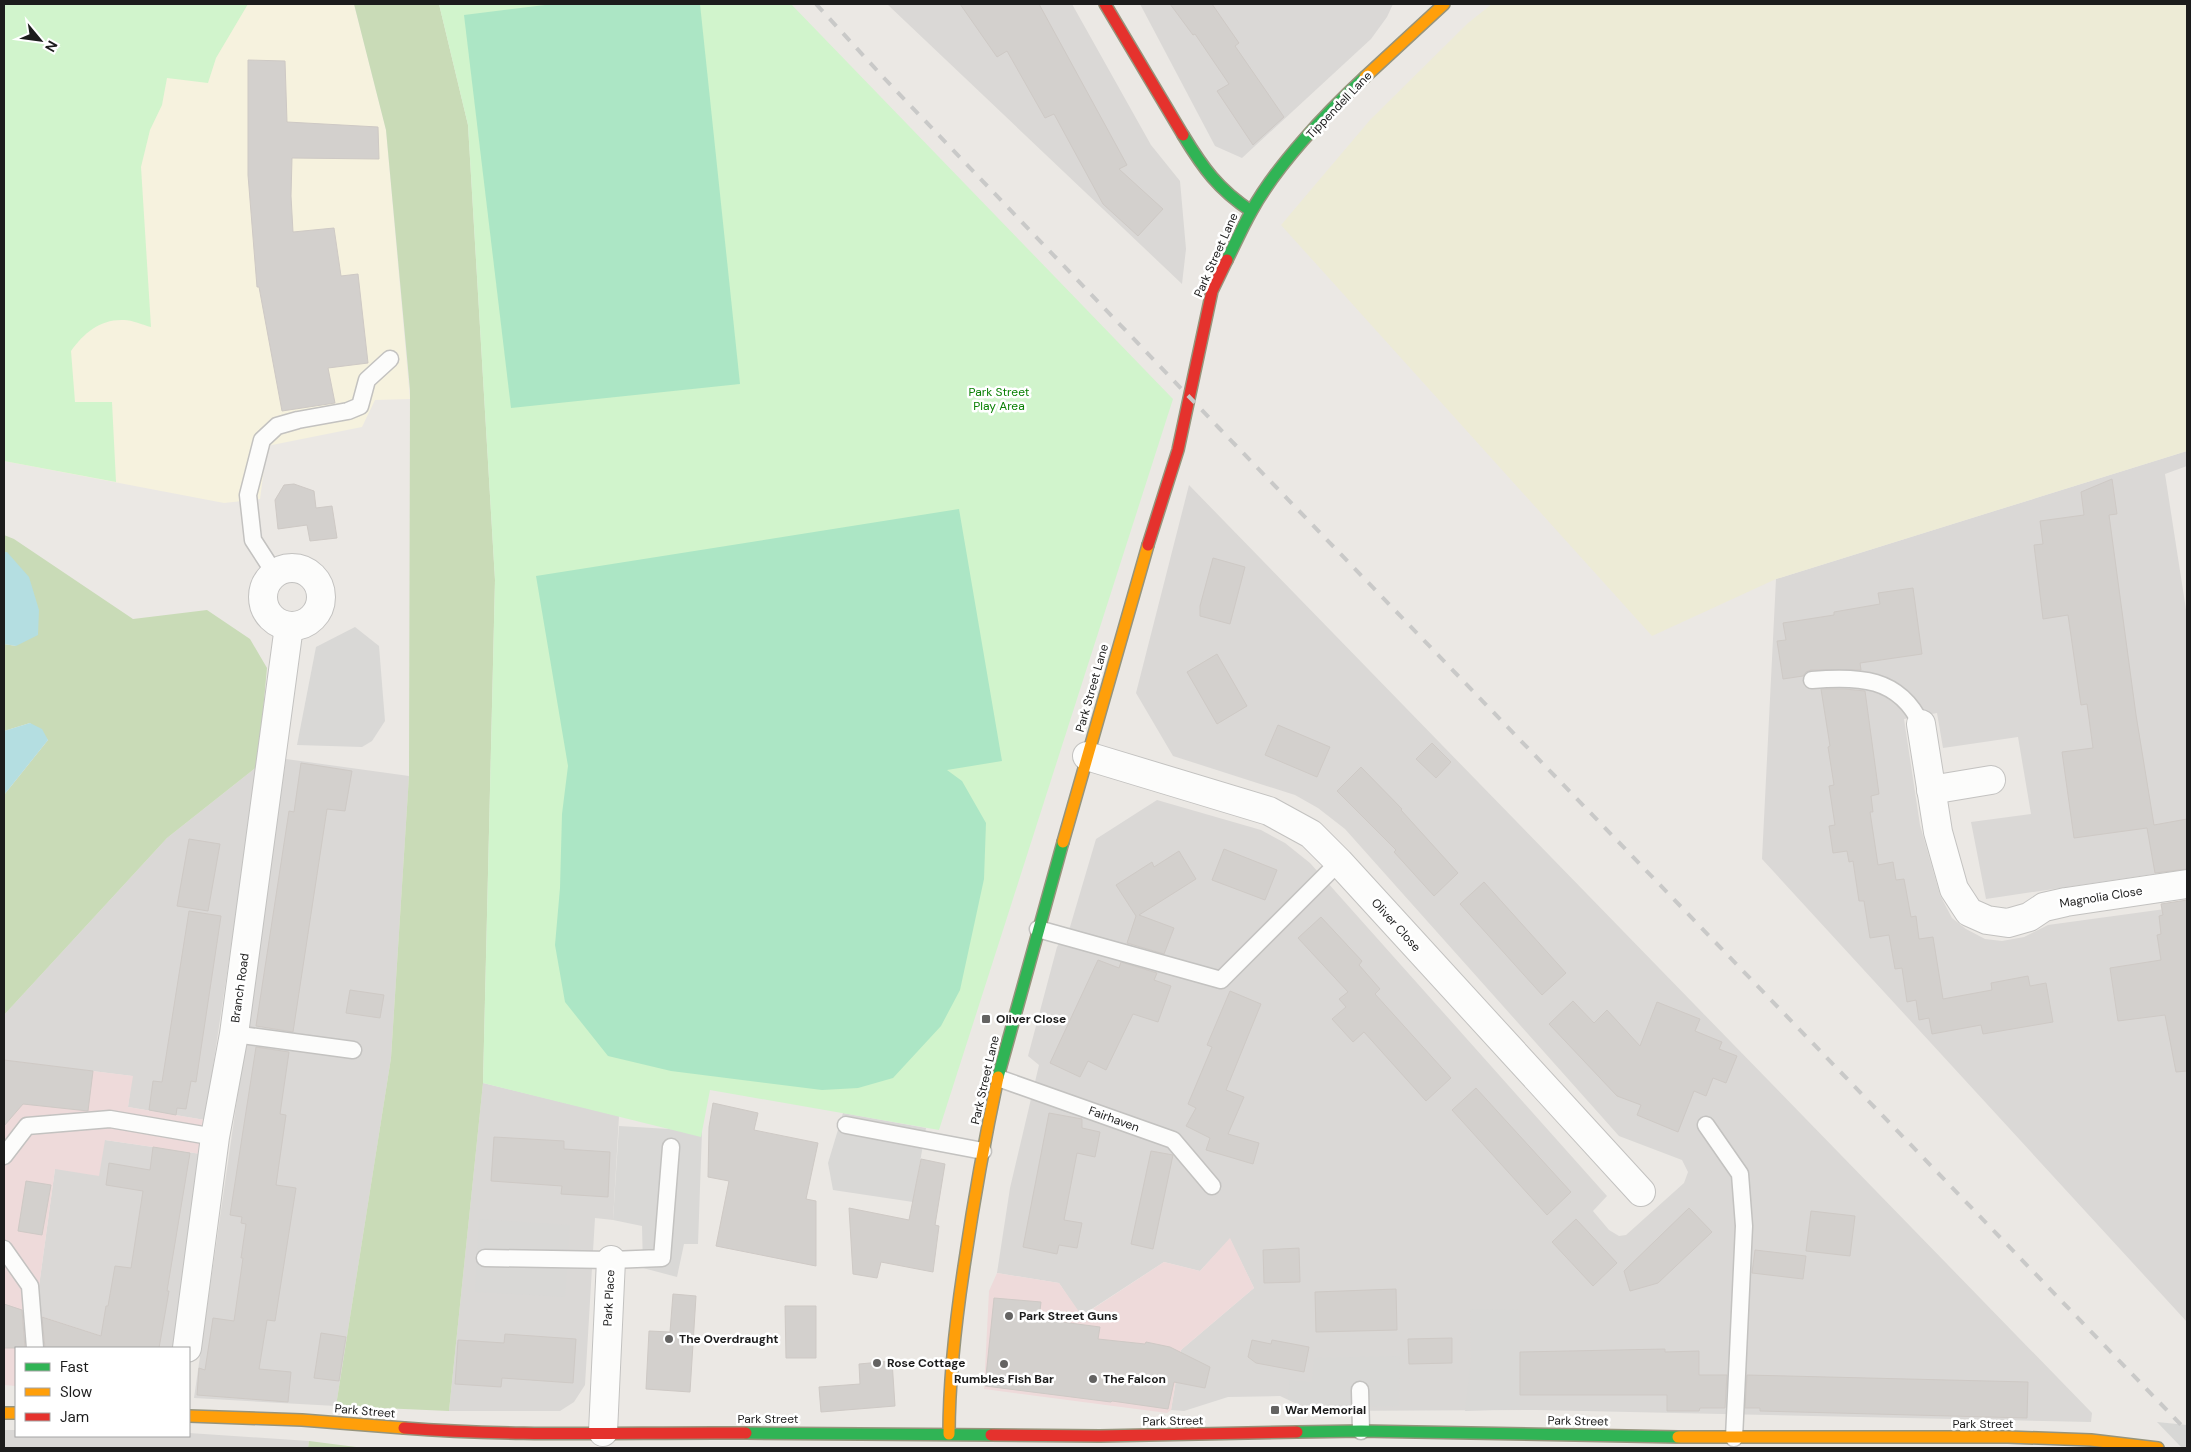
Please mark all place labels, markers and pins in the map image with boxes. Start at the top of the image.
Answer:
place label: Oliver Close [996,1011,1066,1027]
marker: Oliver Close [980,1013,992,1025]
place label: Park Street Guns [1019,1308,1118,1324]
marker: Park Street Guns [1003,1310,1015,1322]
place label: The Overdraught [679,1331,779,1347]
marker: The Overdraught [663,1333,675,1345]
place label: Rose Cottage [887,1355,965,1371]
marker: Rose Cottage [871,1357,883,1369]
marker: Rumbles Fish Bar [998,1358,1010,1370]
place label: Rumbles Fish Bar [954,1371,1054,1387]
place label: The Falcon [1103,1371,1166,1387]
marker: The Falcon [1087,1373,1099,1385]
place label: War Memorial [1285,1402,1366,1418]
marker: War Memorial [1269,1404,1281,1416]

